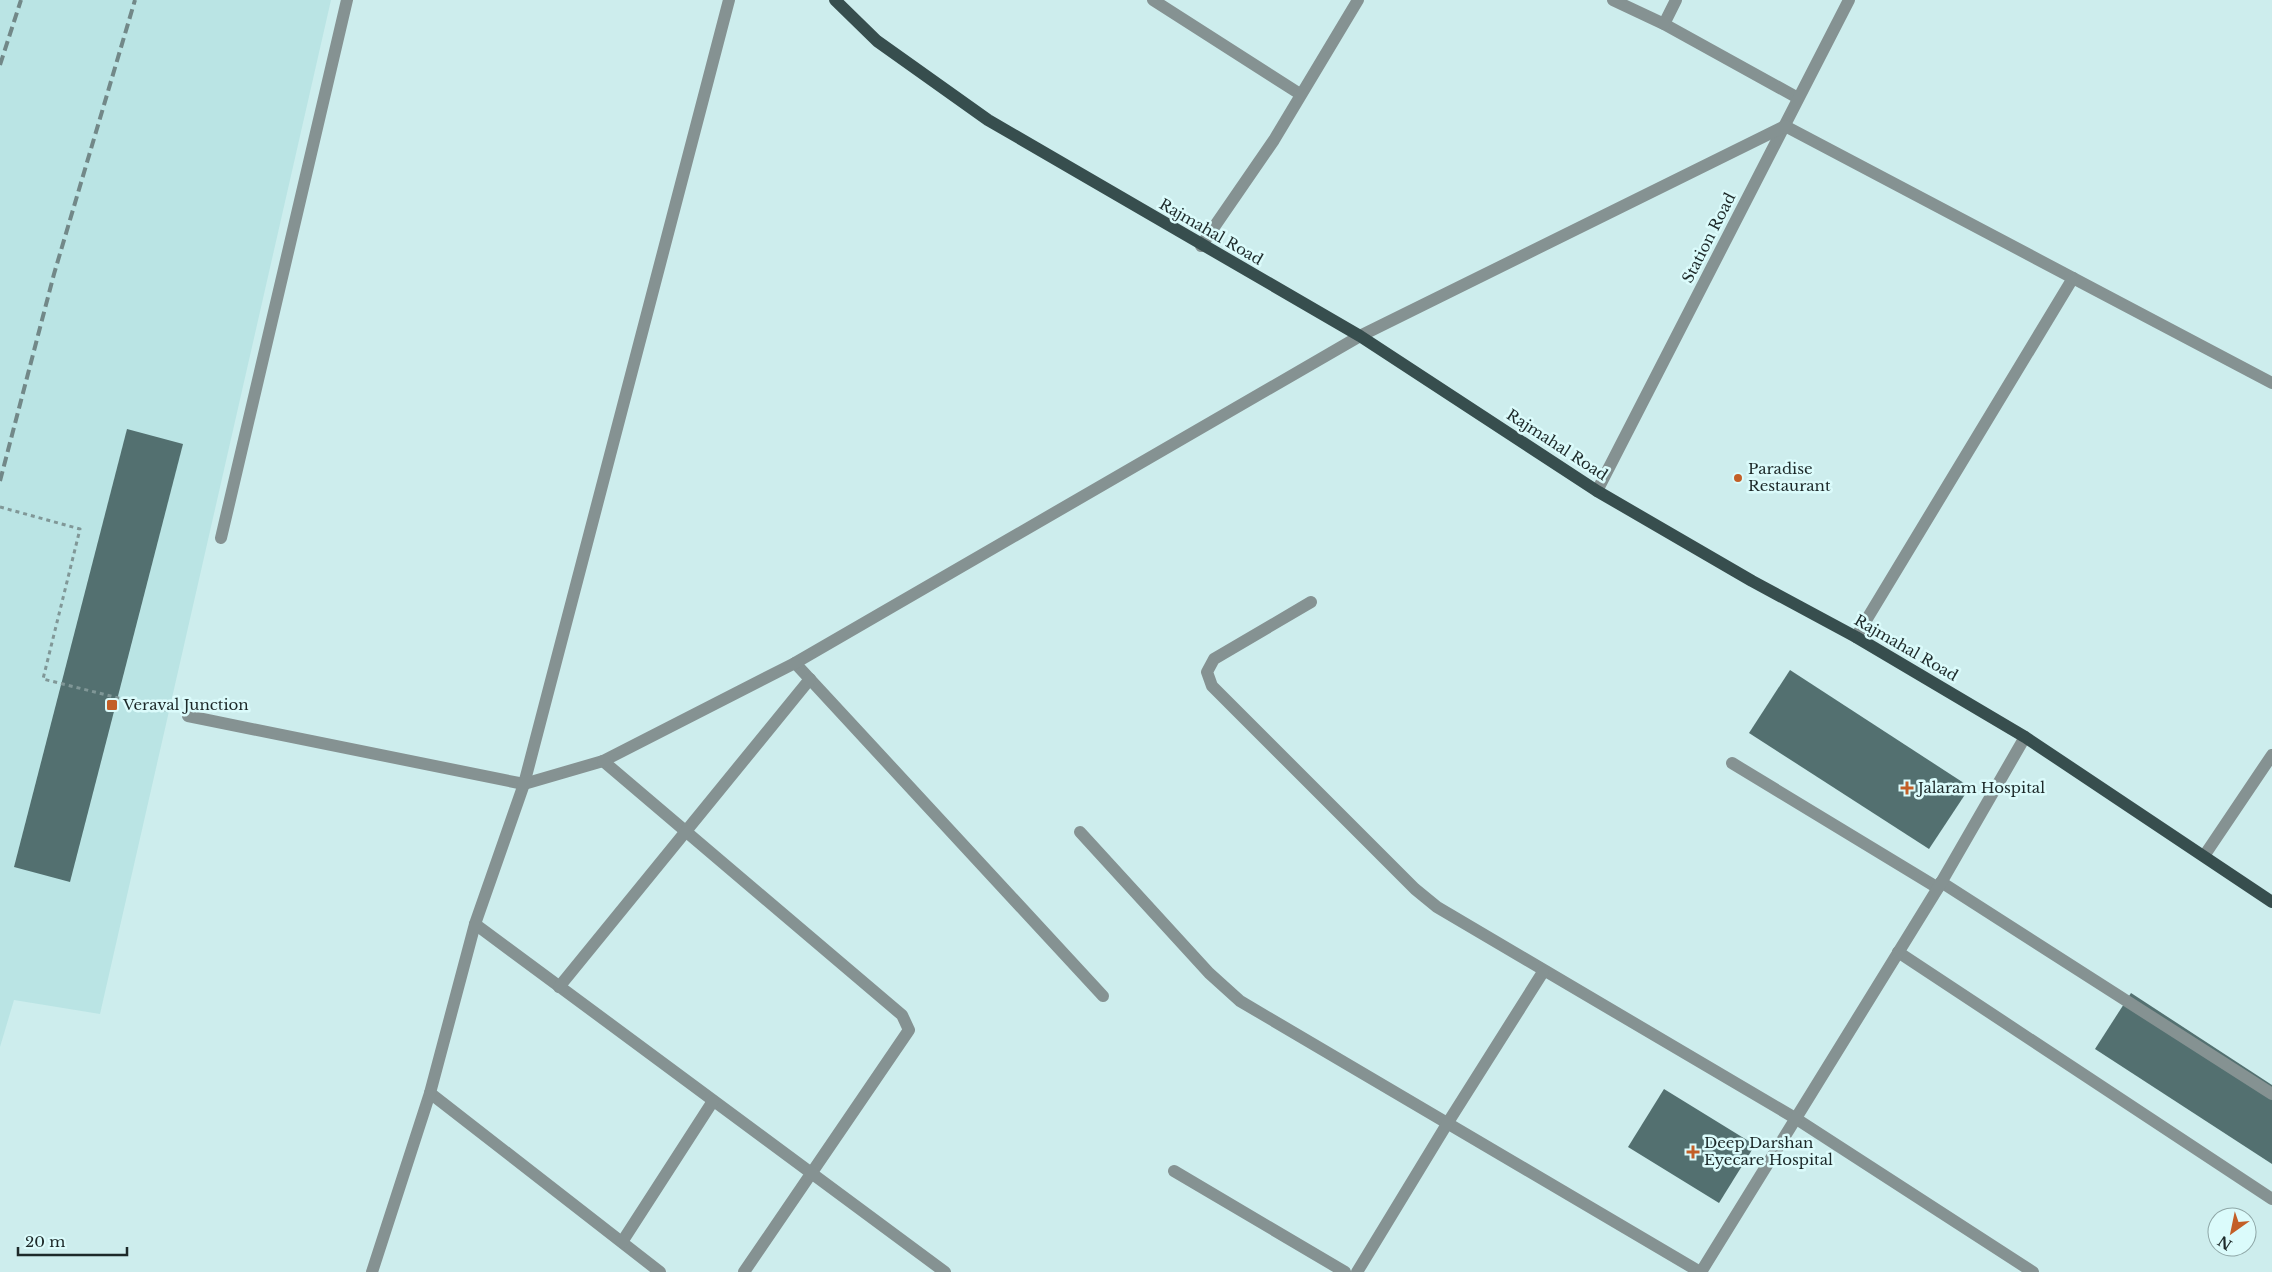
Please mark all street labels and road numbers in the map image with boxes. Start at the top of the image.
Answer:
street label: Station Road [1678,189,1739,286]
street label: Rajmahal Road [1156,194,1267,269]
street label: Rajmahal Road [1503,405,1611,484]
street label: Rajmahal Road [1851,610,1962,685]

